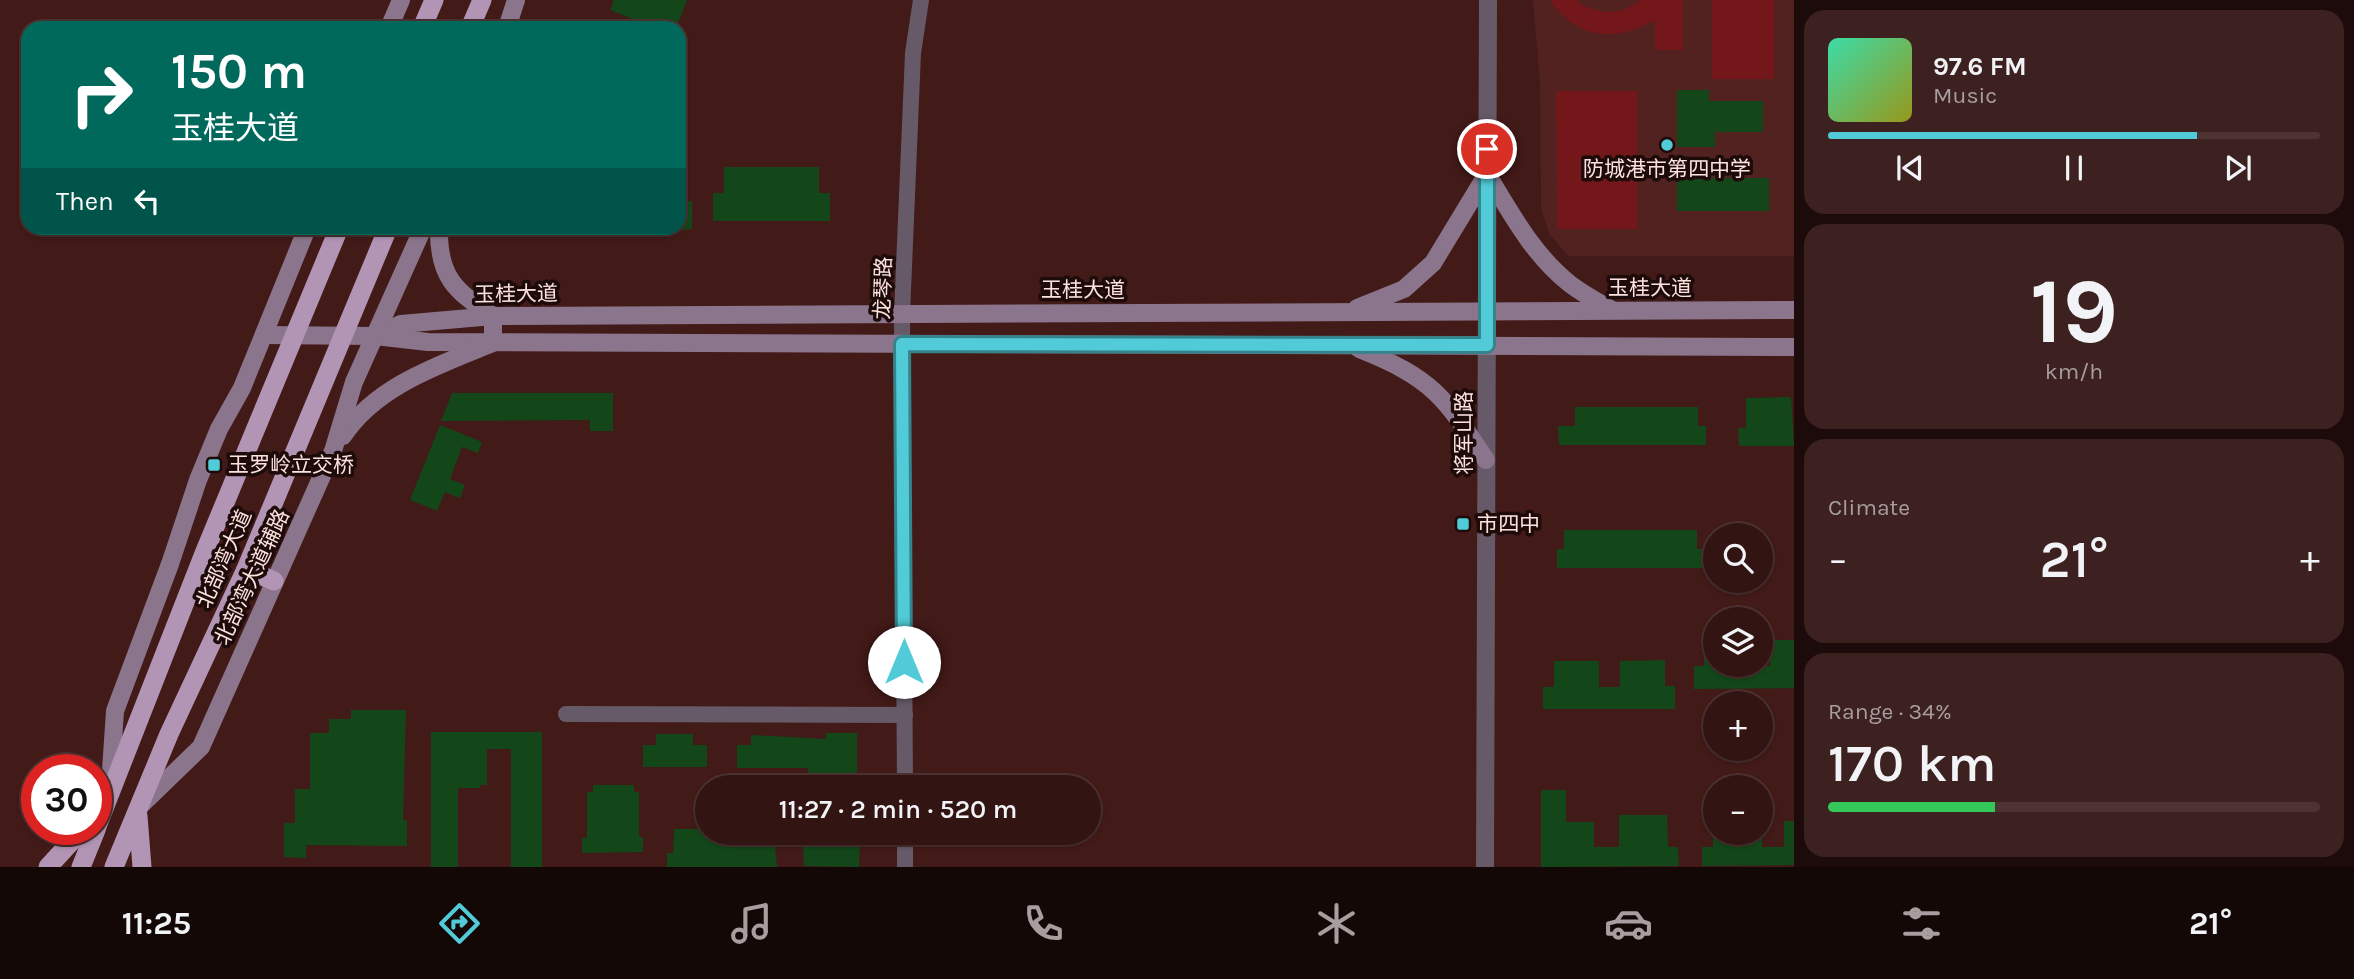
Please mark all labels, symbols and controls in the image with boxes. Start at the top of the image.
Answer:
text: 150 m [171,43,307,100]
icon: right [56,49,147,140]
text: 97.6 FM [1933,51,2027,82]
text: Music [1933,82,1997,109]
text: 玉桂大道 [171,110,299,147]
pin [1457,119,1517,179]
icon: arrive [1468,130,1506,168]
marker: 防城港市第四中学 [1659,137,1675,153]
icon: previous [1891,149,1929,187]
icon: pause [2055,149,2093,187]
icon: next [2219,149,2257,187]
place label: 防城港市第四中学 [1583,157,1751,181]
icon: left [128,182,166,220]
text: Then [56,186,114,217]
street label: 龙琴路 [870,256,896,320]
text: 19 [2030,259,2118,365]
street label: 玉桂大道 [1608,276,1692,300]
street label: 玉桂大道 [1041,278,1125,302]
street label: 玉桂大道 [474,281,558,307]
text: km/h [2045,358,2103,385]
street label: 将军山路 [1452,391,1476,475]
place label: 玉罗岭立交桥 [228,453,354,477]
marker: 玉罗岭立交桥 [206,457,222,473]
text: Climate [1828,494,1910,521]
street label: 北部湾大道辅路 [210,505,294,649]
street label: 北部湾大道 [192,506,256,612]
place label: 市四中 [1477,512,1540,536]
marker: 市四中 [1455,516,1471,532]
map controls [1703,523,1773,845]
button: search [1703,523,1773,593]
text: 21° [2040,529,2108,590]
text: − [1828,537,1848,582]
text: + [2300,537,2320,582]
button: layers [1703,607,1773,677]
position arrow [867,625,941,699]
button: + [1703,691,1773,761]
text: Range · 34% [1828,698,1952,725]
text: 170 km [1828,733,1996,794]
speed limit sign: 30 [21,754,112,845]
button: − [1703,775,1773,845]
text: 11:27 · 2 min · 520 m [779,794,1017,825]
icon: directions [435,899,484,948]
icon: music [727,899,776,948]
icon: phone [1019,899,1068,948]
icon: climate [1312,899,1361,948]
icon: car [1604,899,1653,948]
icon: filters [1897,899,1946,948]
text: 11:25 [122,905,191,942]
text: 21° [2189,905,2232,942]

